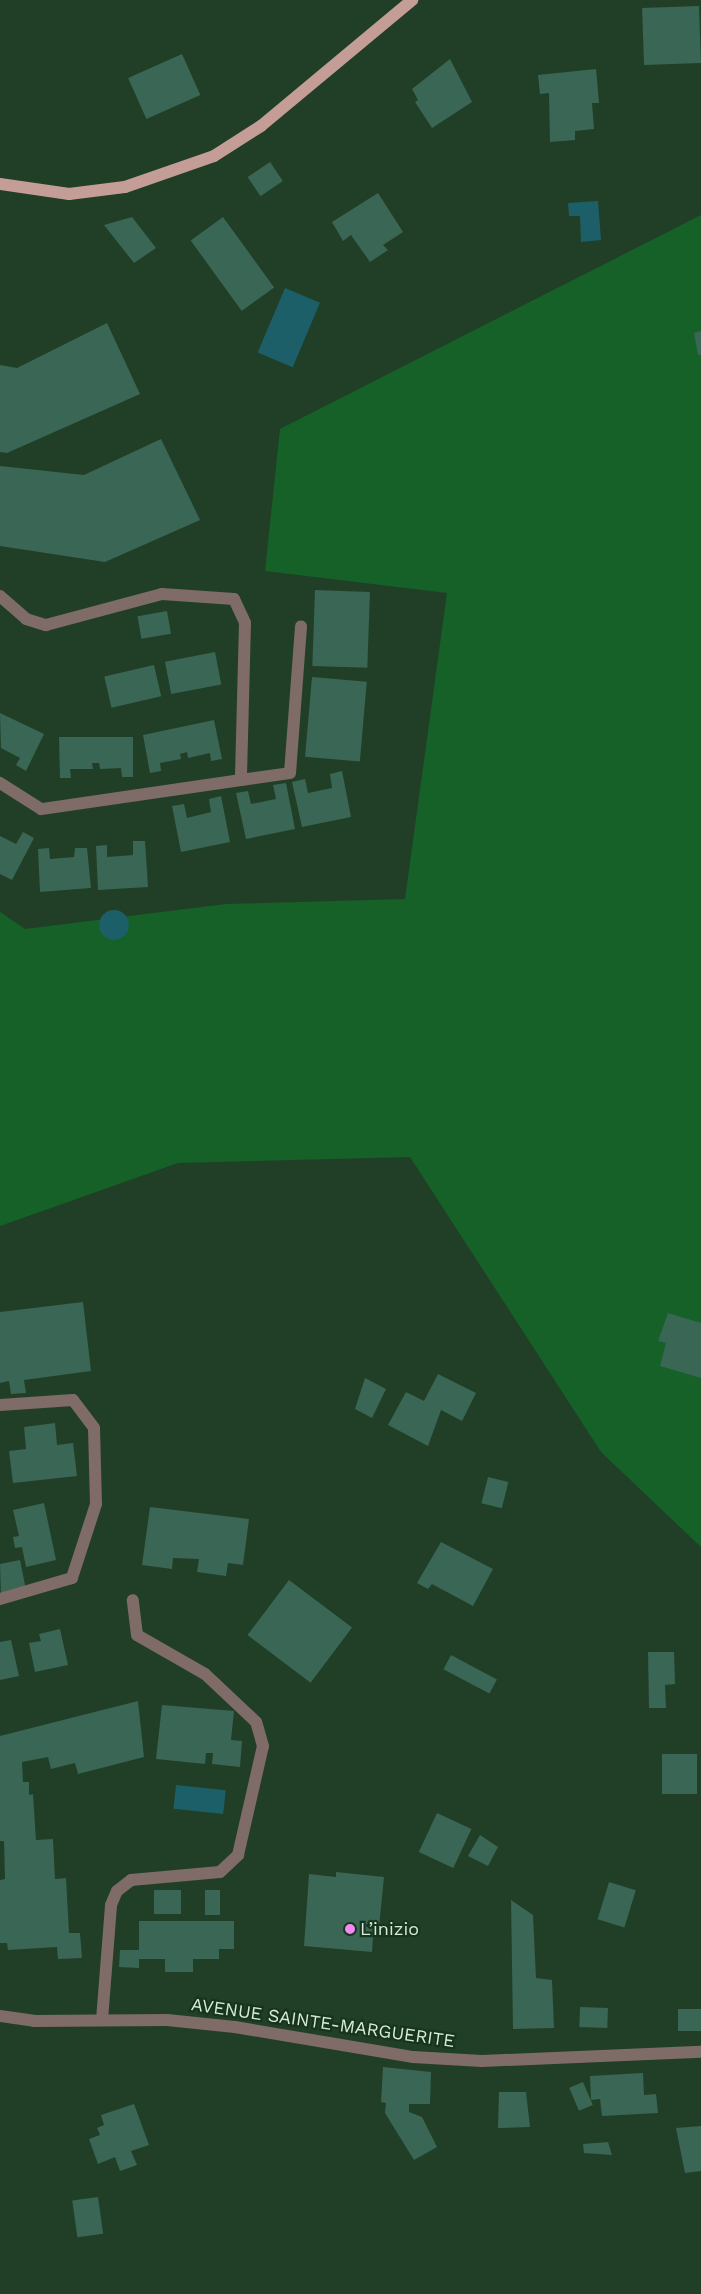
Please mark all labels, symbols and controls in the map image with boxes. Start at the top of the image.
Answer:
place label: L’inizio [360,1918,419,1940]
marker: L’inizio [344,1923,356,1935]
street label: AVENUE SAINTE-MARGUERITE [190,1994,456,2052]

